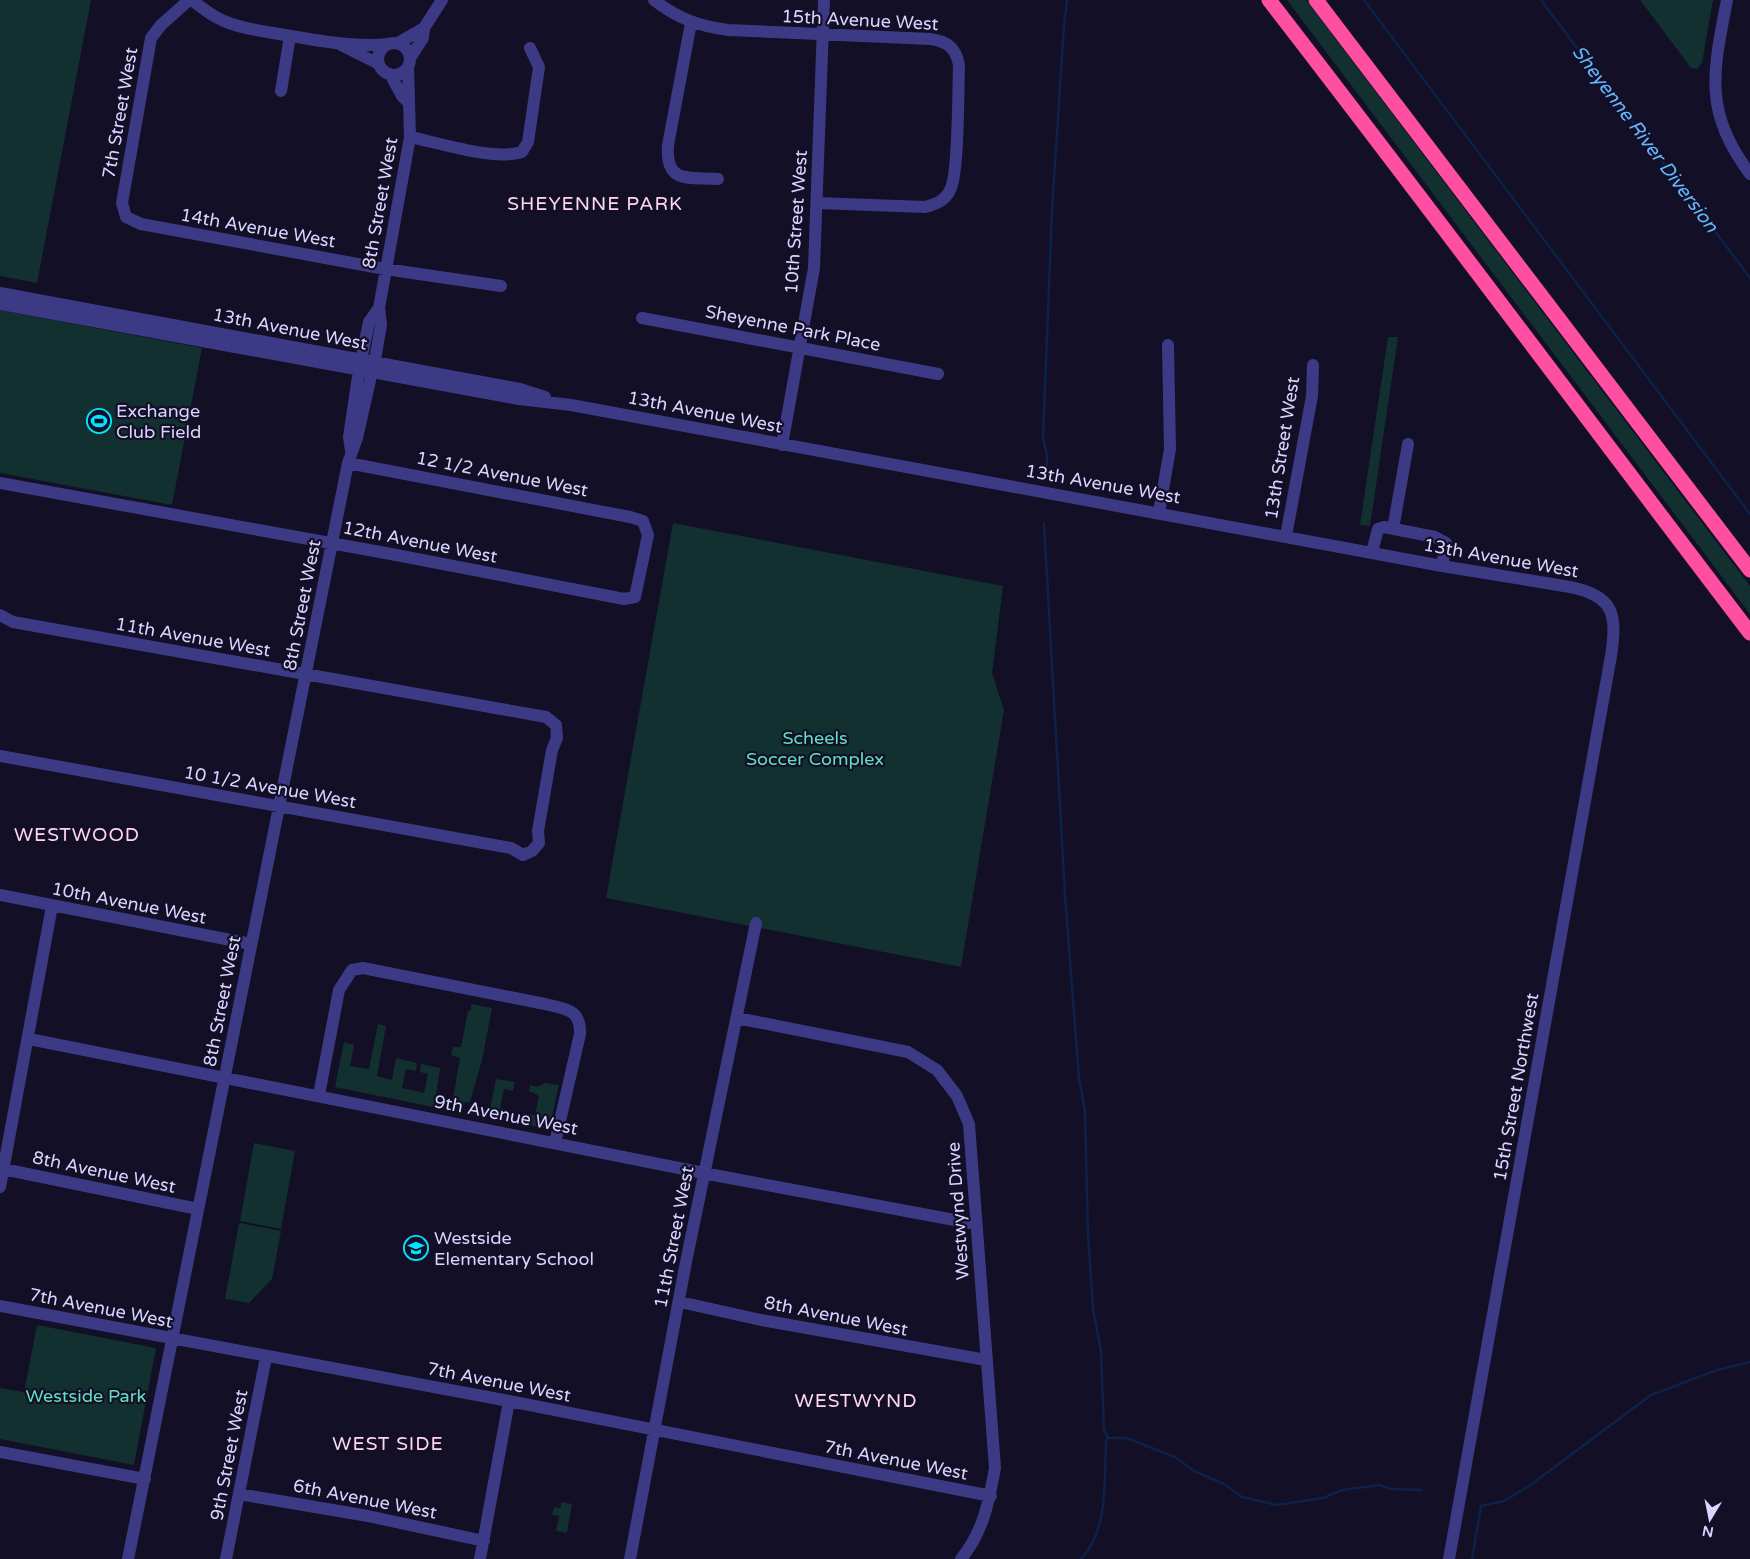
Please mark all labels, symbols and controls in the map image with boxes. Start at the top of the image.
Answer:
street label: 15th Avenue West [781,5,939,35]
water label: Sheyenne River Diversion [1567,41,1723,237]
street label: 7th Street West [98,45,142,180]
street label: 8th Street West [358,135,402,270]
street label: 10th Street West [780,149,812,295]
district label: SHEYENNE PARK [507,193,683,215]
street label: 14th Avenue West [179,204,337,253]
street label: Sheyenne Park Place [704,300,882,356]
street label: 13th Avenue West [211,303,369,355]
street label: 13th Street West [1260,375,1304,521]
street label: 13th Avenue West [626,386,784,438]
place label: Exchange Club Field [116,400,201,443]
sports icon: Exchange Club Field [86,408,112,434]
street label: 12 1/2 Avenue West [414,447,590,501]
street label: 13th Avenue West [1024,460,1182,509]
street label: 12th Avenue West [341,516,499,568]
street label: 13th Avenue West [1422,534,1580,583]
street label: 8th Street West [279,538,326,672]
street label: 11th Avenue West [114,613,272,662]
park label: Scheels Soccer Complex [746,727,884,770]
street label: 10 1/2 Avenue West [182,761,358,813]
district label: WESTWOOD [14,824,140,846]
street label: 10th Avenue West [50,877,208,929]
street label: 8th Street West [199,934,246,1068]
street label: 15th Street Northwest [1489,991,1543,1183]
street label: 9th Avenue West [432,1090,580,1140]
street label: Westwynd Drive [942,1141,974,1281]
street label: 8th Avenue West [30,1146,178,1198]
street label: 11th Street West [649,1164,699,1310]
place label: Westside Elementary School [434,1227,594,1270]
school or university icon: Westside Elementary School [403,1235,429,1261]
street label: 7th Avenue West [27,1283,175,1333]
street label: 8th Avenue West [762,1291,910,1341]
street label: 7th Avenue West [425,1357,573,1407]
park label: Westside Park [26,1385,147,1407]
street label: 9th Street West [206,1388,253,1522]
district label: WESTWYND [795,1390,917,1412]
district label: WEST SIDE [332,1433,444,1455]
street label: 7th Avenue West [822,1435,970,1485]
street label: 6th Avenue West [291,1474,439,1524]
north arrow [1685,1494,1735,1544]
text: N [1701,1522,1715,1541]

